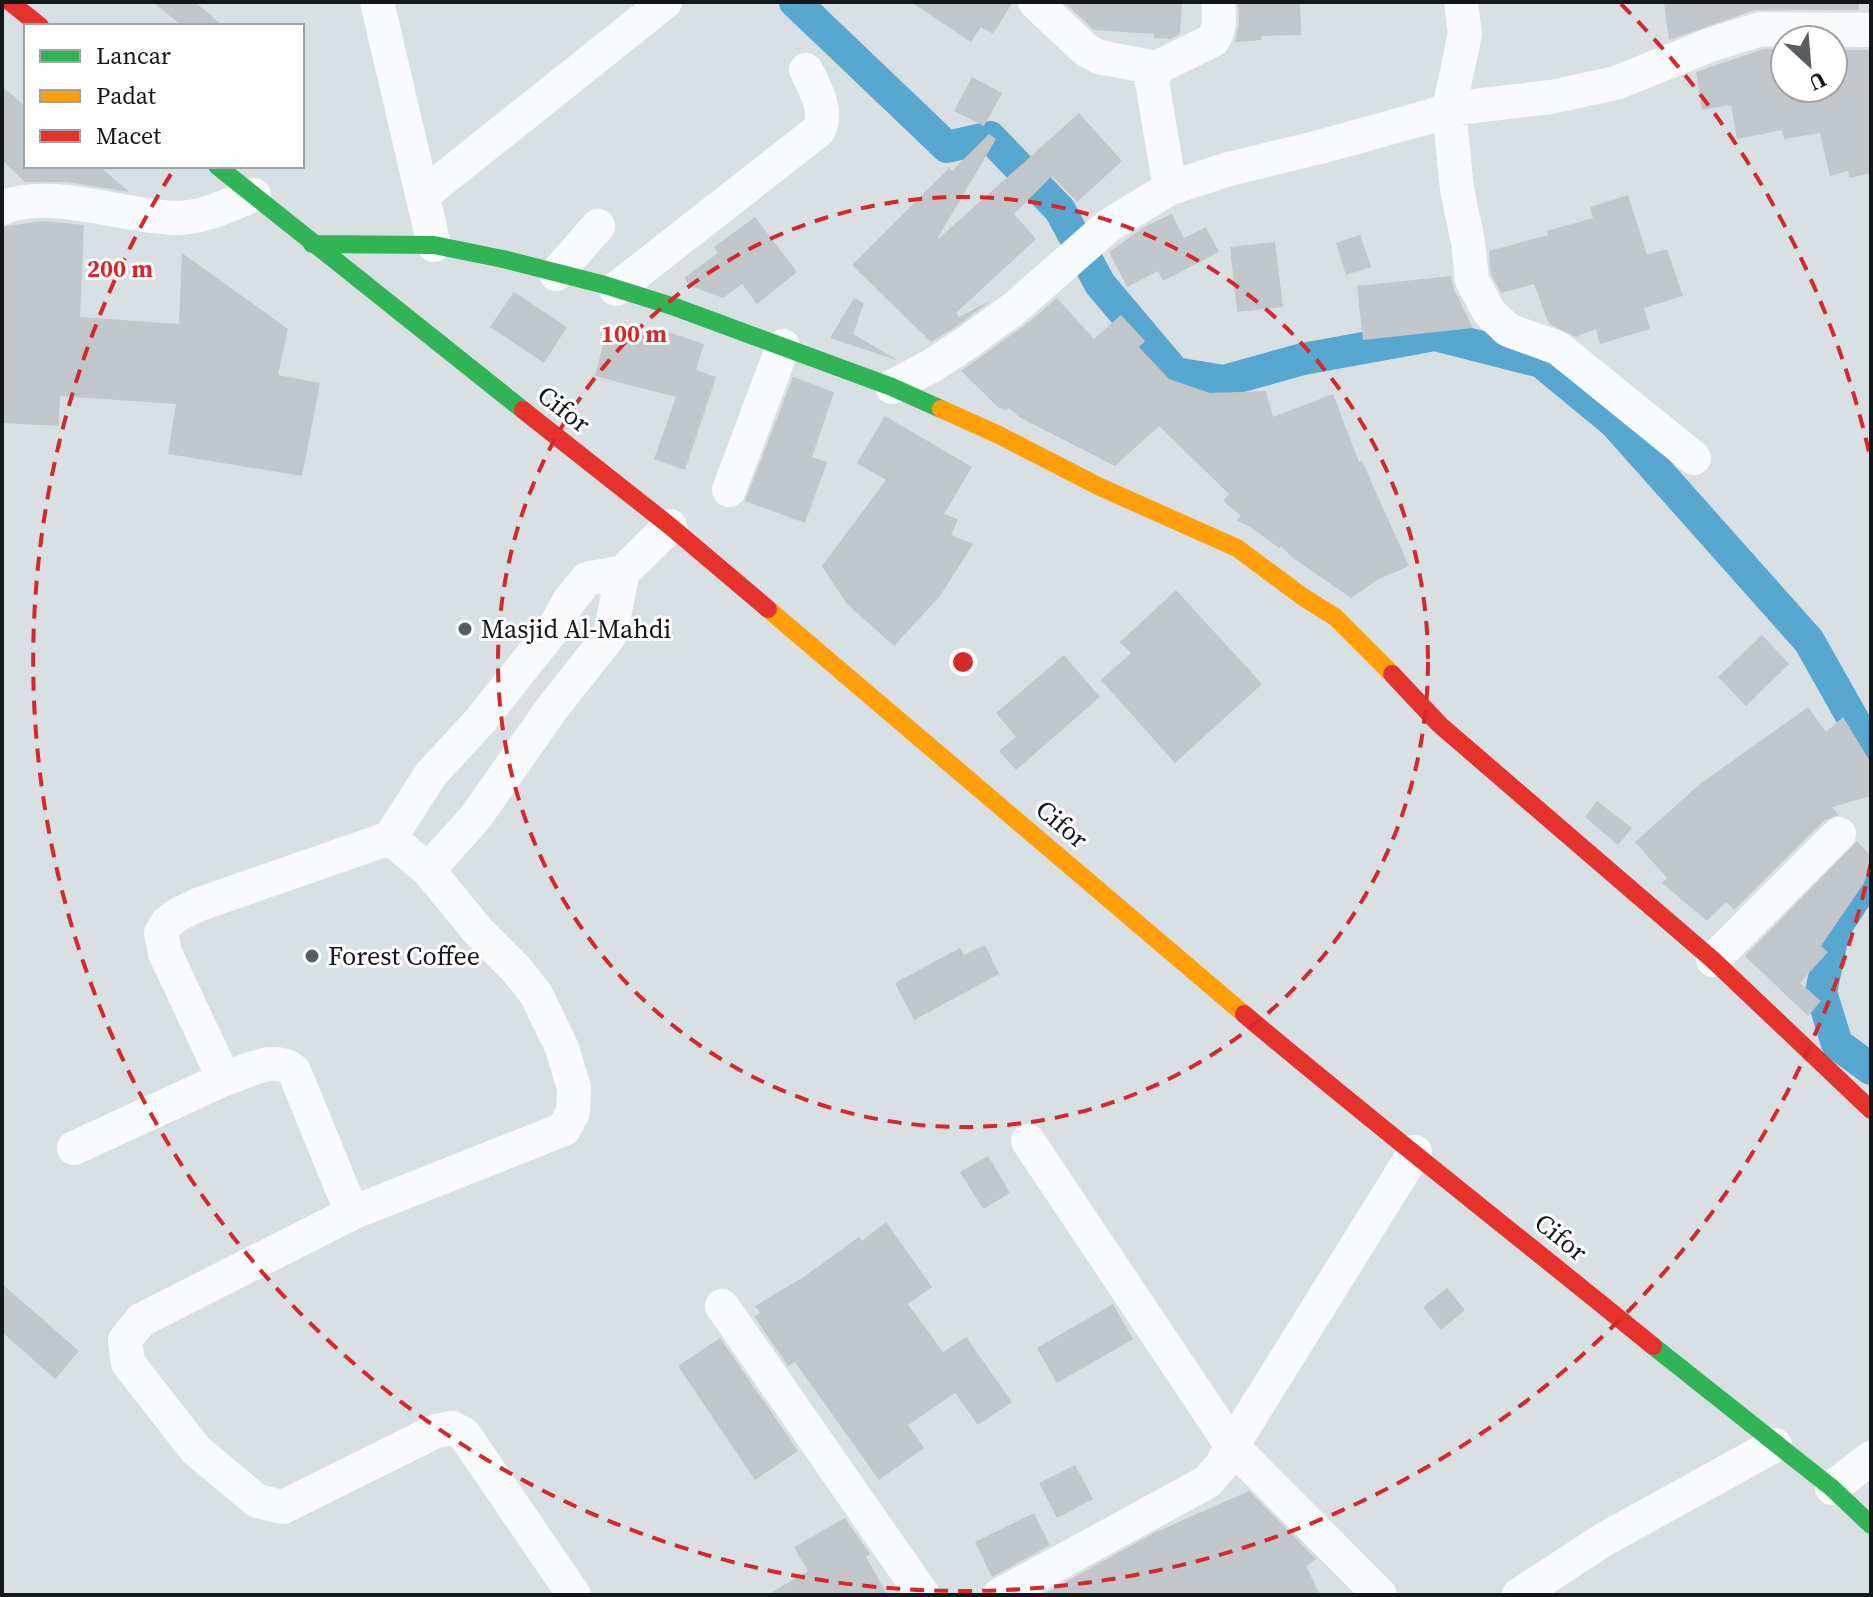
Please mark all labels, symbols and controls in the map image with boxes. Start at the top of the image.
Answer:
legend [24,24,304,168]
north arrow [1769,24,1849,104]
text: Lancar [96,39,171,72]
text: U [1804,65,1832,99]
text: Padat [96,79,156,112]
text: Macet [96,119,161,152]
text: 200 m [87,252,153,285]
text: 100 m [601,317,667,350]
street label: Cifor [530,377,598,441]
place label: Masjid Al-Mahdi [481,611,671,647]
marker: Masjid Al-Mahdi [456,620,474,638]
centre of rings [949,648,977,676]
street label: Cifor [1028,791,1096,857]
place label: Forest Coffee [328,938,480,974]
marker: Forest Coffee [303,947,321,965]
street label: Cifor [1527,1205,1595,1269]

